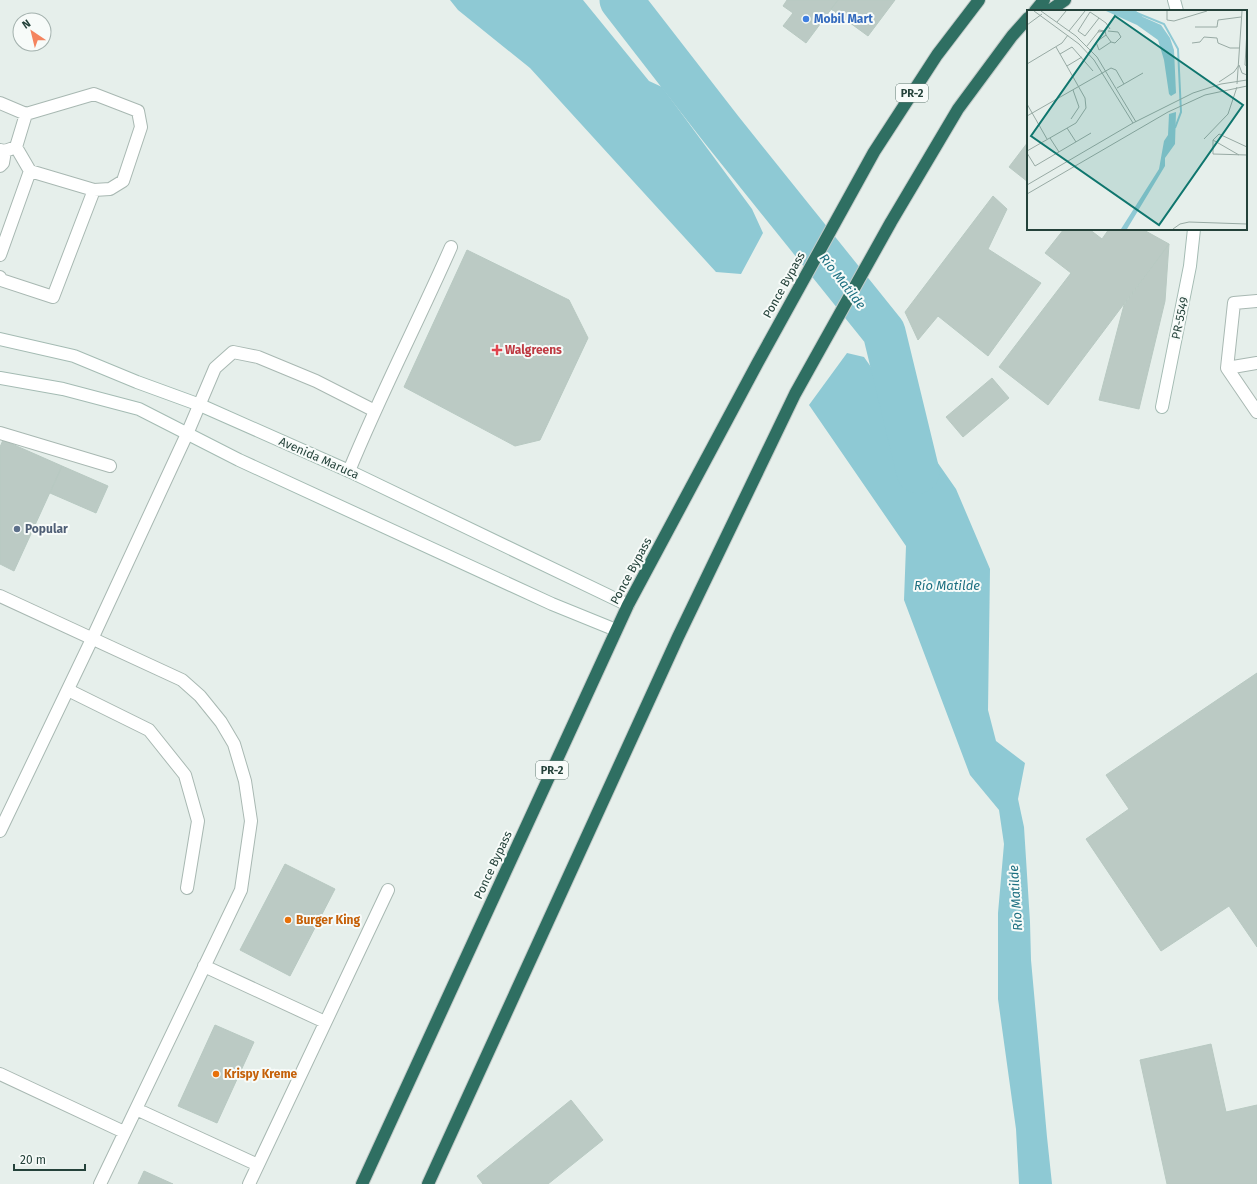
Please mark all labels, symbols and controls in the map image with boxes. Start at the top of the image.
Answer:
inset map [1027,10,1247,230]
north arrow [12,12,52,52]
place label: Mobil Mart [814,12,873,26]
marker: Mobil Mart [801,14,811,24]
text: N [20,17,33,32]
road number: PR-2 [896,84,928,102]
street label: Ponce Bypass [760,249,808,321]
water label: Río Matilde [816,251,869,312]
street label: PR-5549 [1169,295,1191,341]
place label: Walgreens [505,343,562,357]
marker: Walgreens [492,345,502,355]
street label: Avenida Maruca [277,434,361,482]
place label: Popular [25,522,68,536]
marker: Popular [12,524,22,534]
street label: Ponce Bypass [608,535,655,607]
water label: Río Matilde [914,578,980,593]
road number: PR-2 [536,761,568,779]
street label: Ponce Bypass [471,828,515,901]
water label: Río Matilde [1006,864,1025,931]
place label: Burger King [296,913,360,927]
marker: Burger King [283,915,293,925]
place label: Krispy Kreme [224,1067,298,1081]
marker: Krispy Kreme [211,1069,221,1079]
scale bar [14,1146,85,1172]
text: 20 m [20,1153,46,1167]

